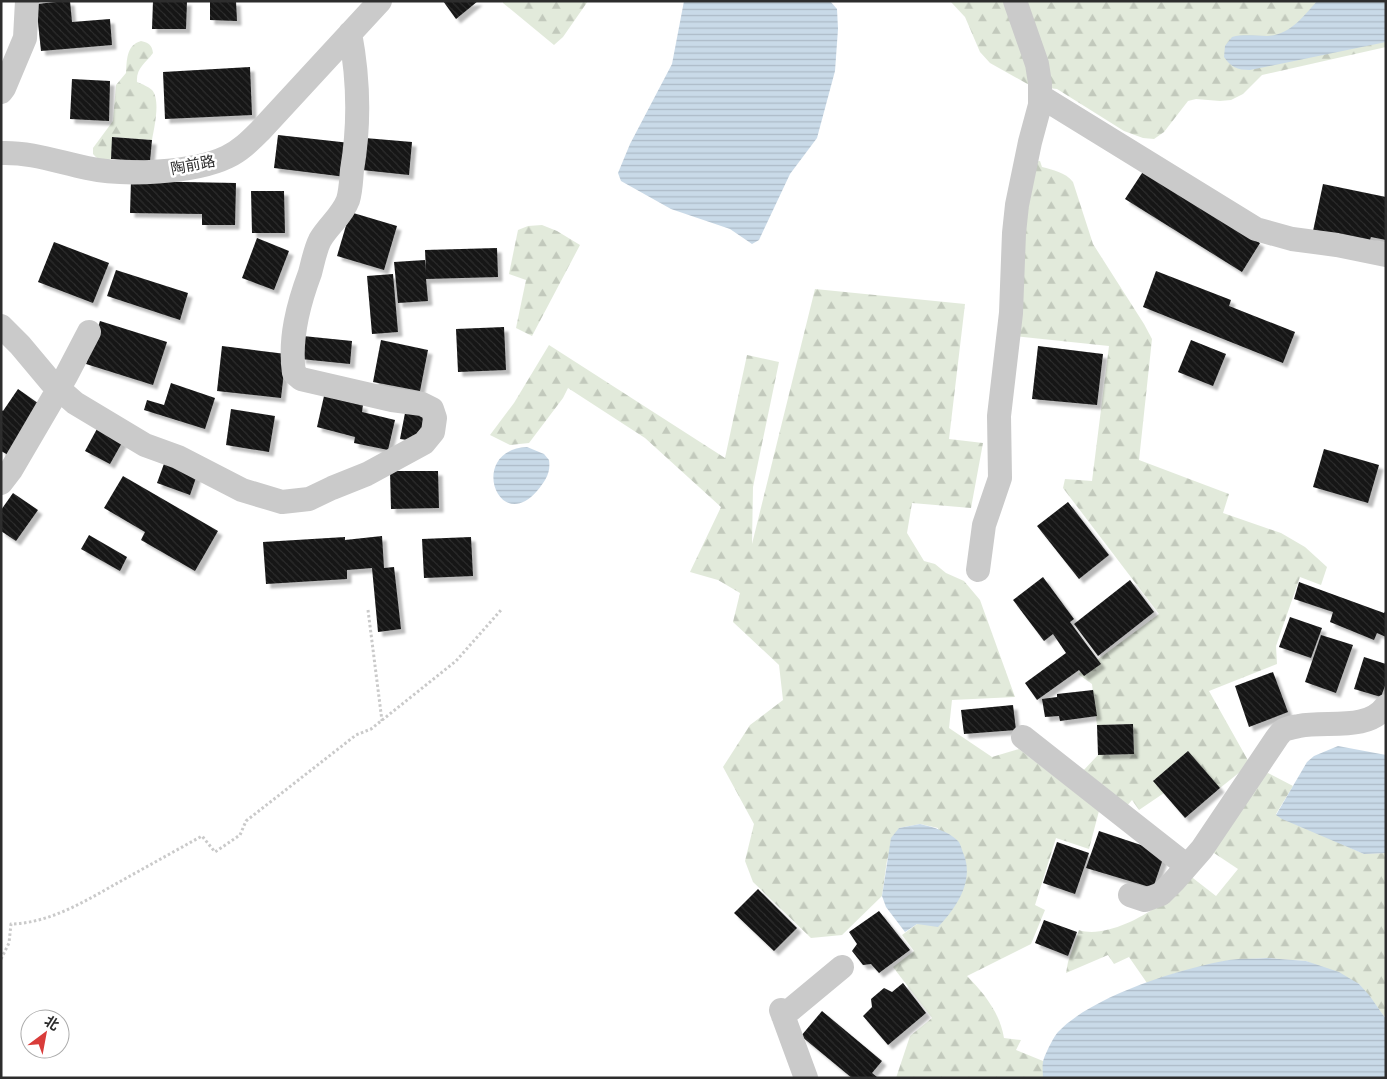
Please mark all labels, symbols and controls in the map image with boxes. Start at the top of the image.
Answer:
street label: 陶前路 [169,152,217,178]
north arrow [20,1009,70,1059]
text: 北 [42,1012,62,1033]

